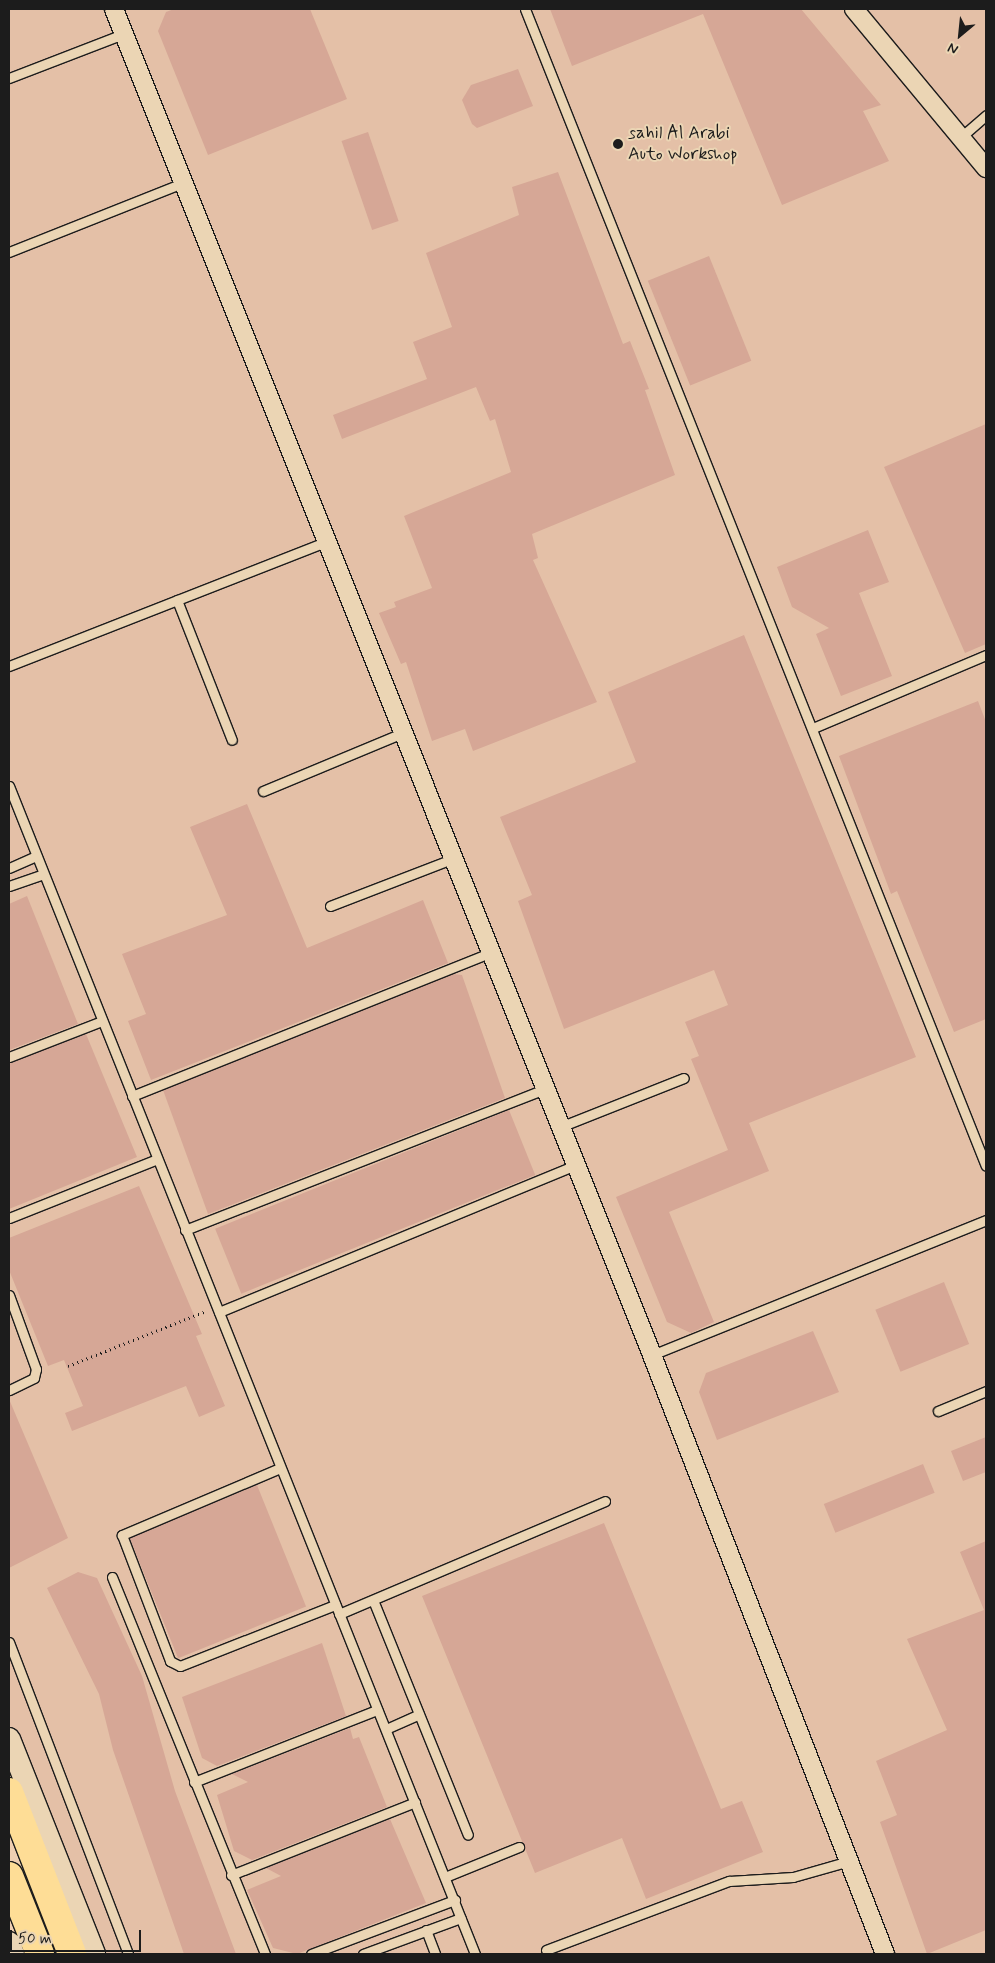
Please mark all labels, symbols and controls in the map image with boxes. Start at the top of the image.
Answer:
north arrow [935,10,985,60]
text: N [945,38,961,58]
place label: sahil Al Arabi Auto Workshop [628,123,738,166]
marker: sahil Al Arabi Auto Workshop [612,138,624,150]
scale bar [12,1920,144,1952]
text: 50 m [18,1929,52,1949]

